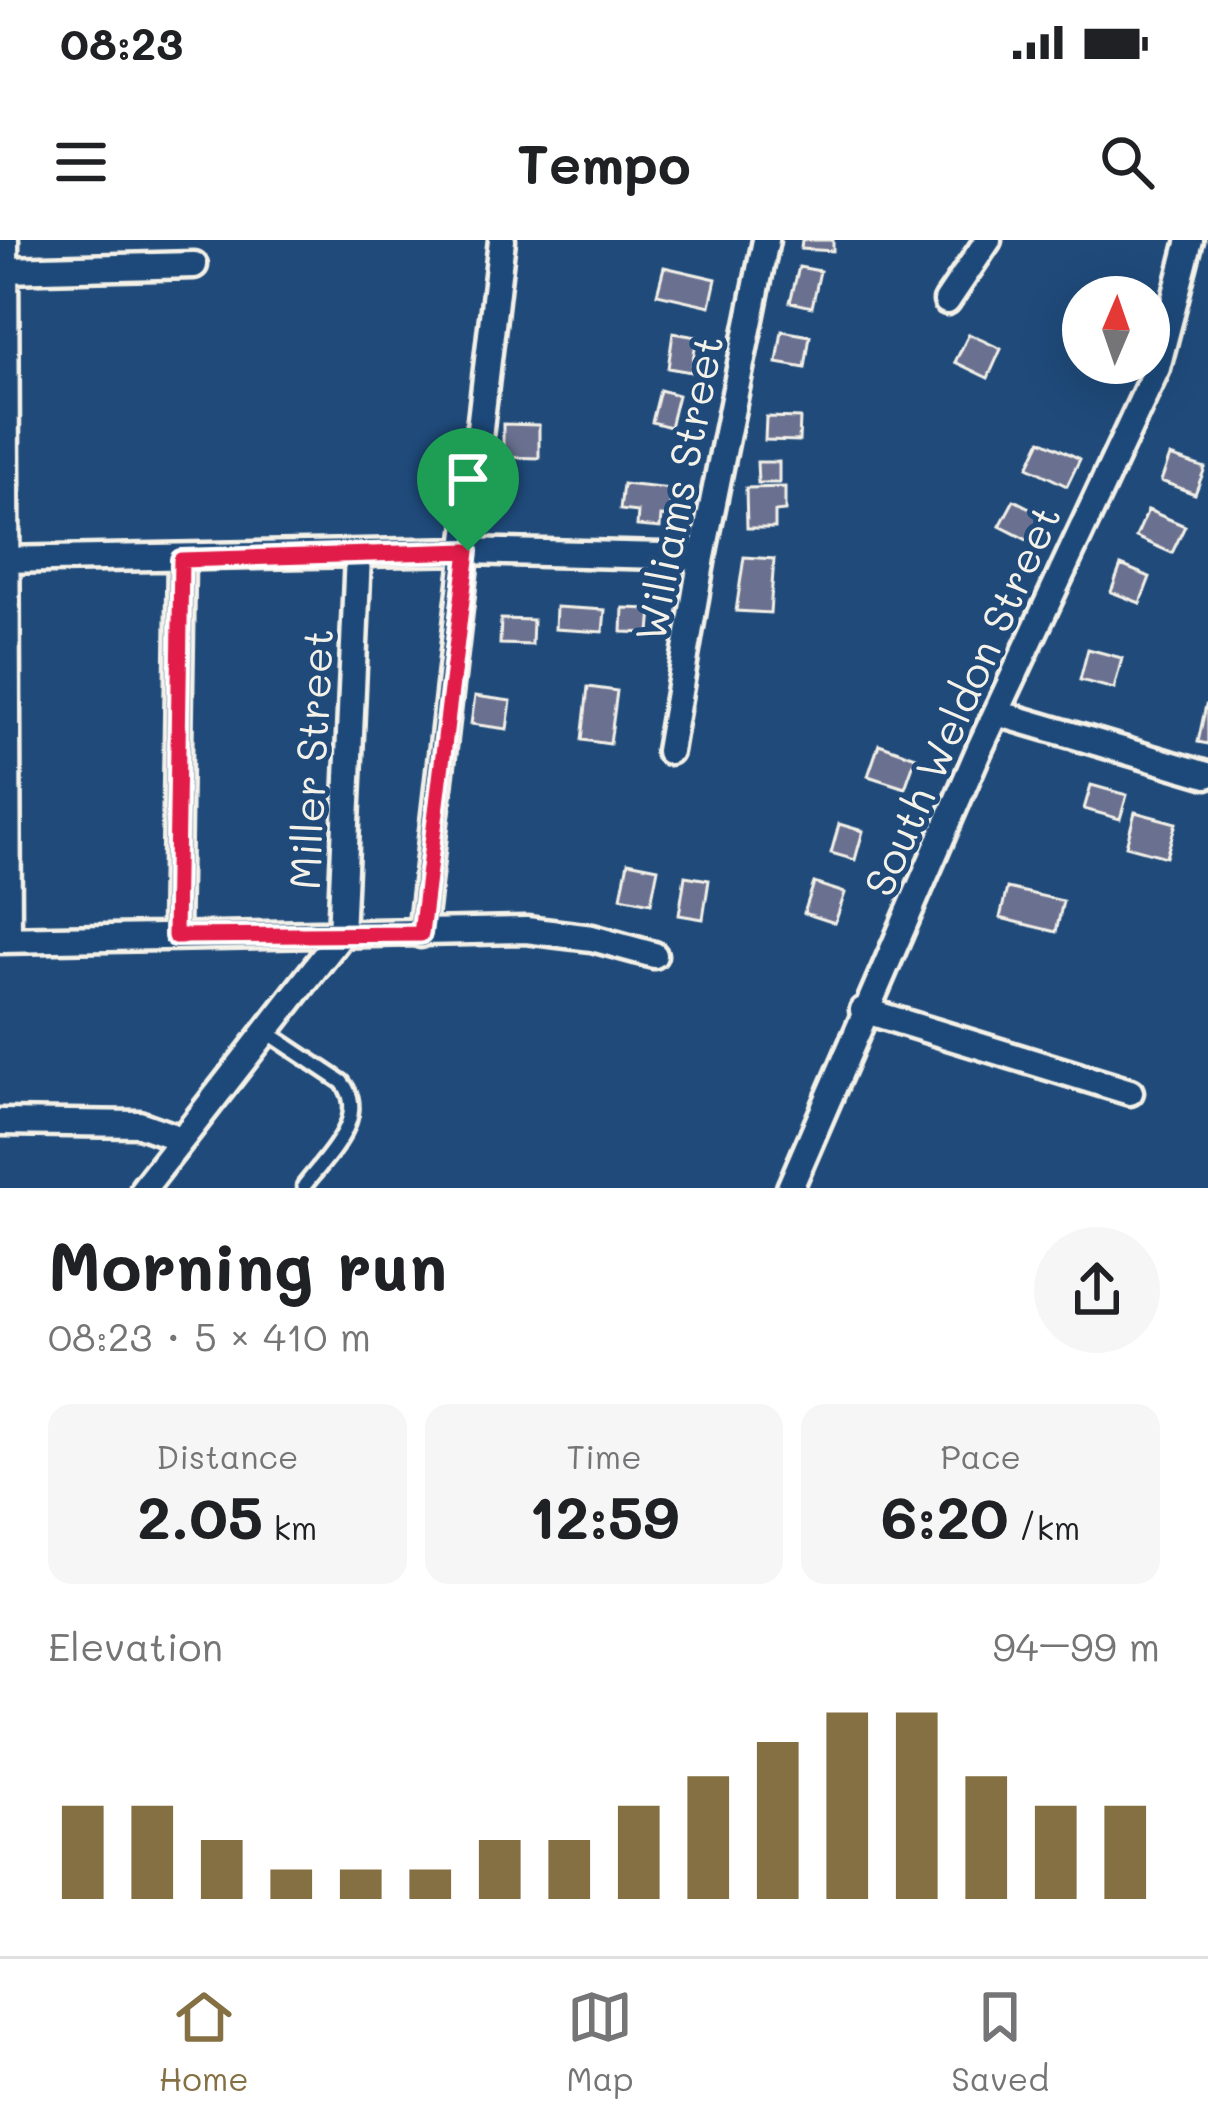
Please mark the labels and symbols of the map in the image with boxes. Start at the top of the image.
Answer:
north arrow [1062,276,1170,384]
street label: Williams Street [621,330,735,646]
pin [417,428,519,551]
street label: South Weldon Street [850,496,1072,904]
street label: Miller Street [276,627,344,891]

